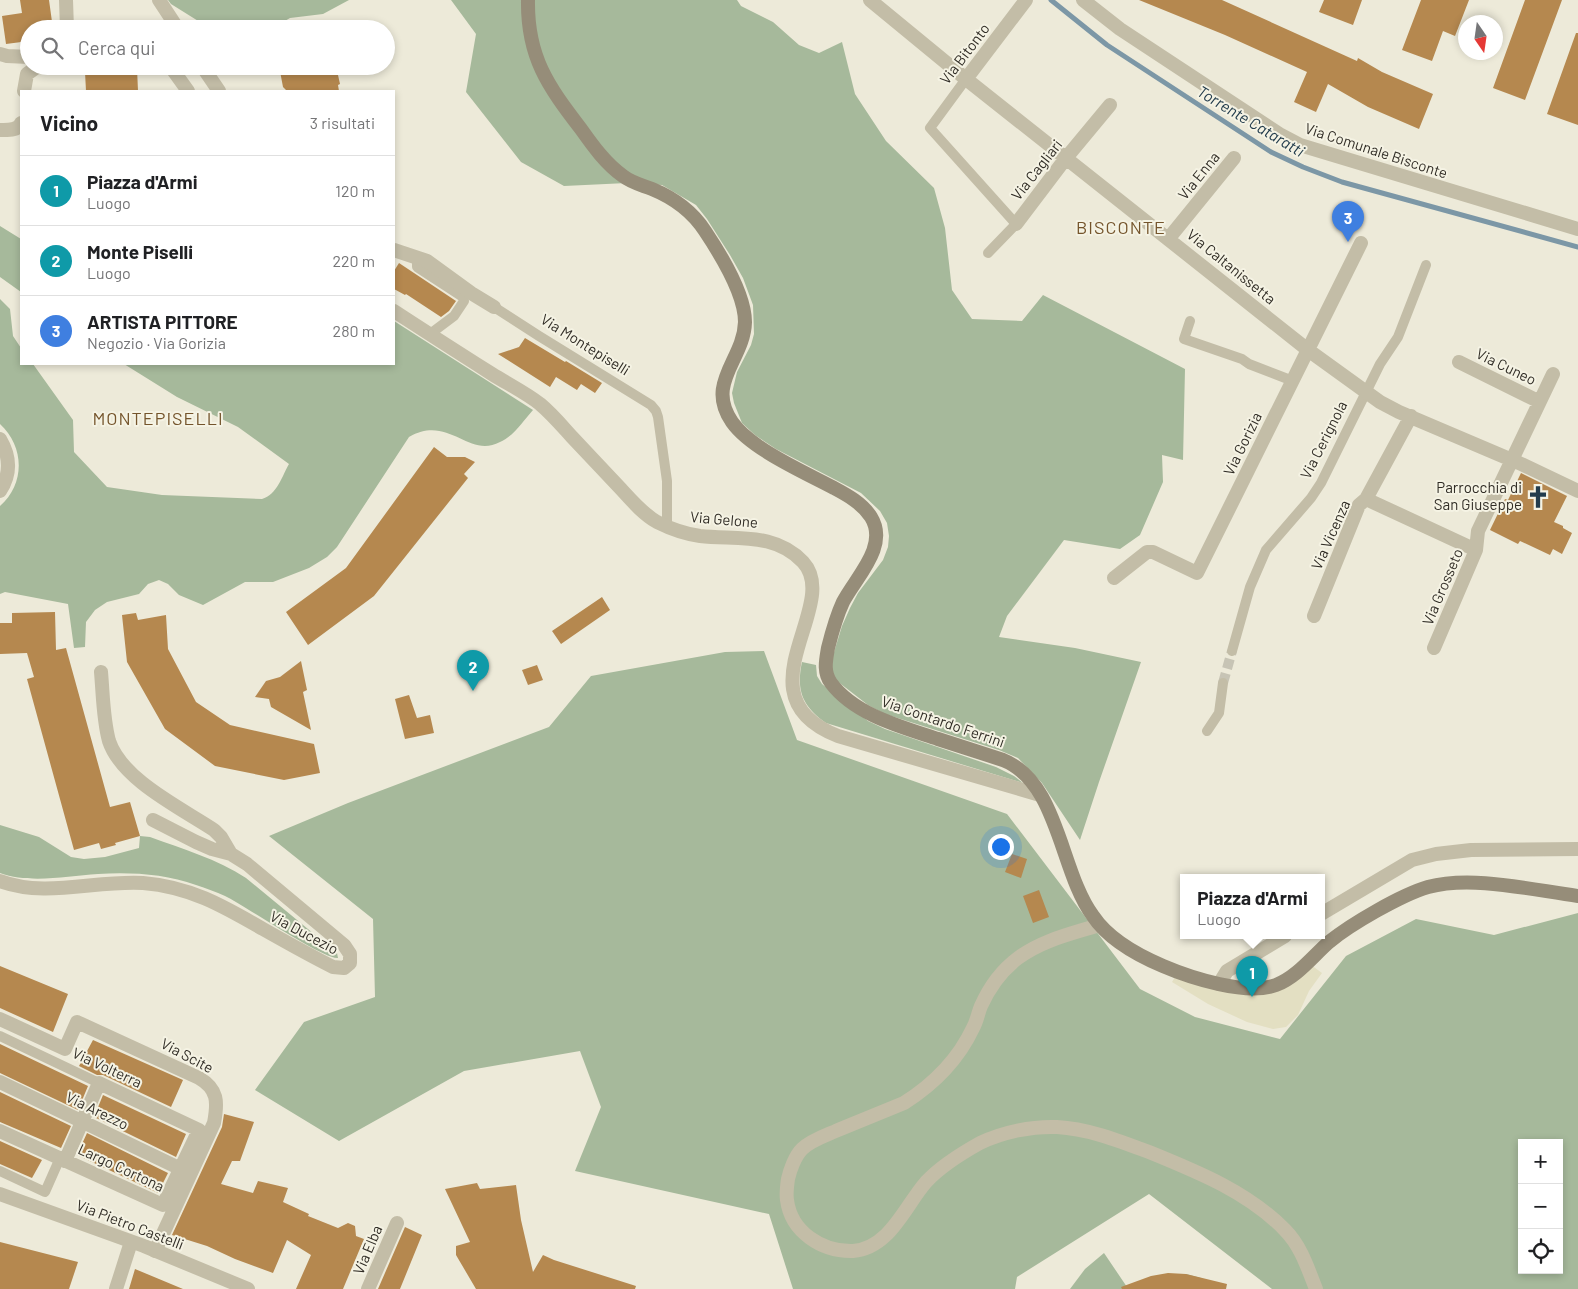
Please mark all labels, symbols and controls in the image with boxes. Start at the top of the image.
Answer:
north arrow [1458,15,1503,60]
street label: Via Bitonto [936,19,993,87]
search box [20,20,395,75]
icon: search [38,34,66,62]
text: Cerca qui [78,36,155,59]
water label: Torrente Cataratti [1194,81,1308,160]
text: Vicino [40,110,98,135]
text: 3 risultati [310,113,375,132]
street label: Via Comunale Bisconte [1303,118,1450,182]
street label: Via Cagliari [1007,135,1066,203]
street label: Via Enna [1174,148,1223,203]
text: Piazza d'Armi [87,170,198,193]
text: 1 [53,181,59,200]
text: 120 m [335,181,375,200]
text: Luogo [87,193,131,212]
pin: 3 [1332,201,1364,242]
district label: BISCONTE [1076,216,1166,238]
street label: Via Caltanissetta [1184,225,1280,308]
text: Monte Piselli [87,240,193,263]
text: 2 [52,251,60,270]
text: 220 m [332,251,375,270]
text: Luogo [87,263,131,282]
text: ARTISTA PITTORE [87,310,238,333]
street label: Via Montepiselli [538,310,633,379]
text: 3 [52,321,60,340]
text: 280 m [333,321,375,340]
text: Negozio · Via Gorizia [87,333,226,352]
street label: Via Cuneo [1473,344,1539,388]
street label: Via Cerignola [1296,398,1350,481]
district label: MONTEPISELLI [92,407,224,429]
street label: Via Gorizia [1219,409,1265,478]
place label: Parrocchia di San Giuseppe [1434,478,1522,513]
church icon: Parrocchia di San Giuseppe [1525,484,1551,510]
street label: Via Vicenza [1307,497,1353,572]
street label: Via Gelone [689,507,759,531]
street label: Via Grosseto [1418,546,1466,628]
pin: 2 [457,650,489,691]
street label: Via Contardo Ferrini [879,692,1007,751]
your location [988,834,1014,860]
popup [1180,874,1325,939]
text: Piazza d'Armi [1197,886,1308,909]
street label: Via Ducezio [267,907,342,958]
text: Luogo [1197,909,1241,928]
pin: 1 [1236,956,1268,997]
street label: Via Scite [158,1034,217,1076]
street label: Via Volterra [70,1043,145,1091]
street label: Via Arezzo [63,1087,132,1133]
street label: Largo Cortona [76,1139,167,1195]
map controls [1518,1139,1563,1274]
button: + [1518,1139,1563,1184]
button: − [1518,1184,1563,1229]
street label: Via Pietro Castelli [74,1195,187,1253]
street label: Via Elba [349,1222,385,1277]
button: locate [1518,1229,1563,1274]

